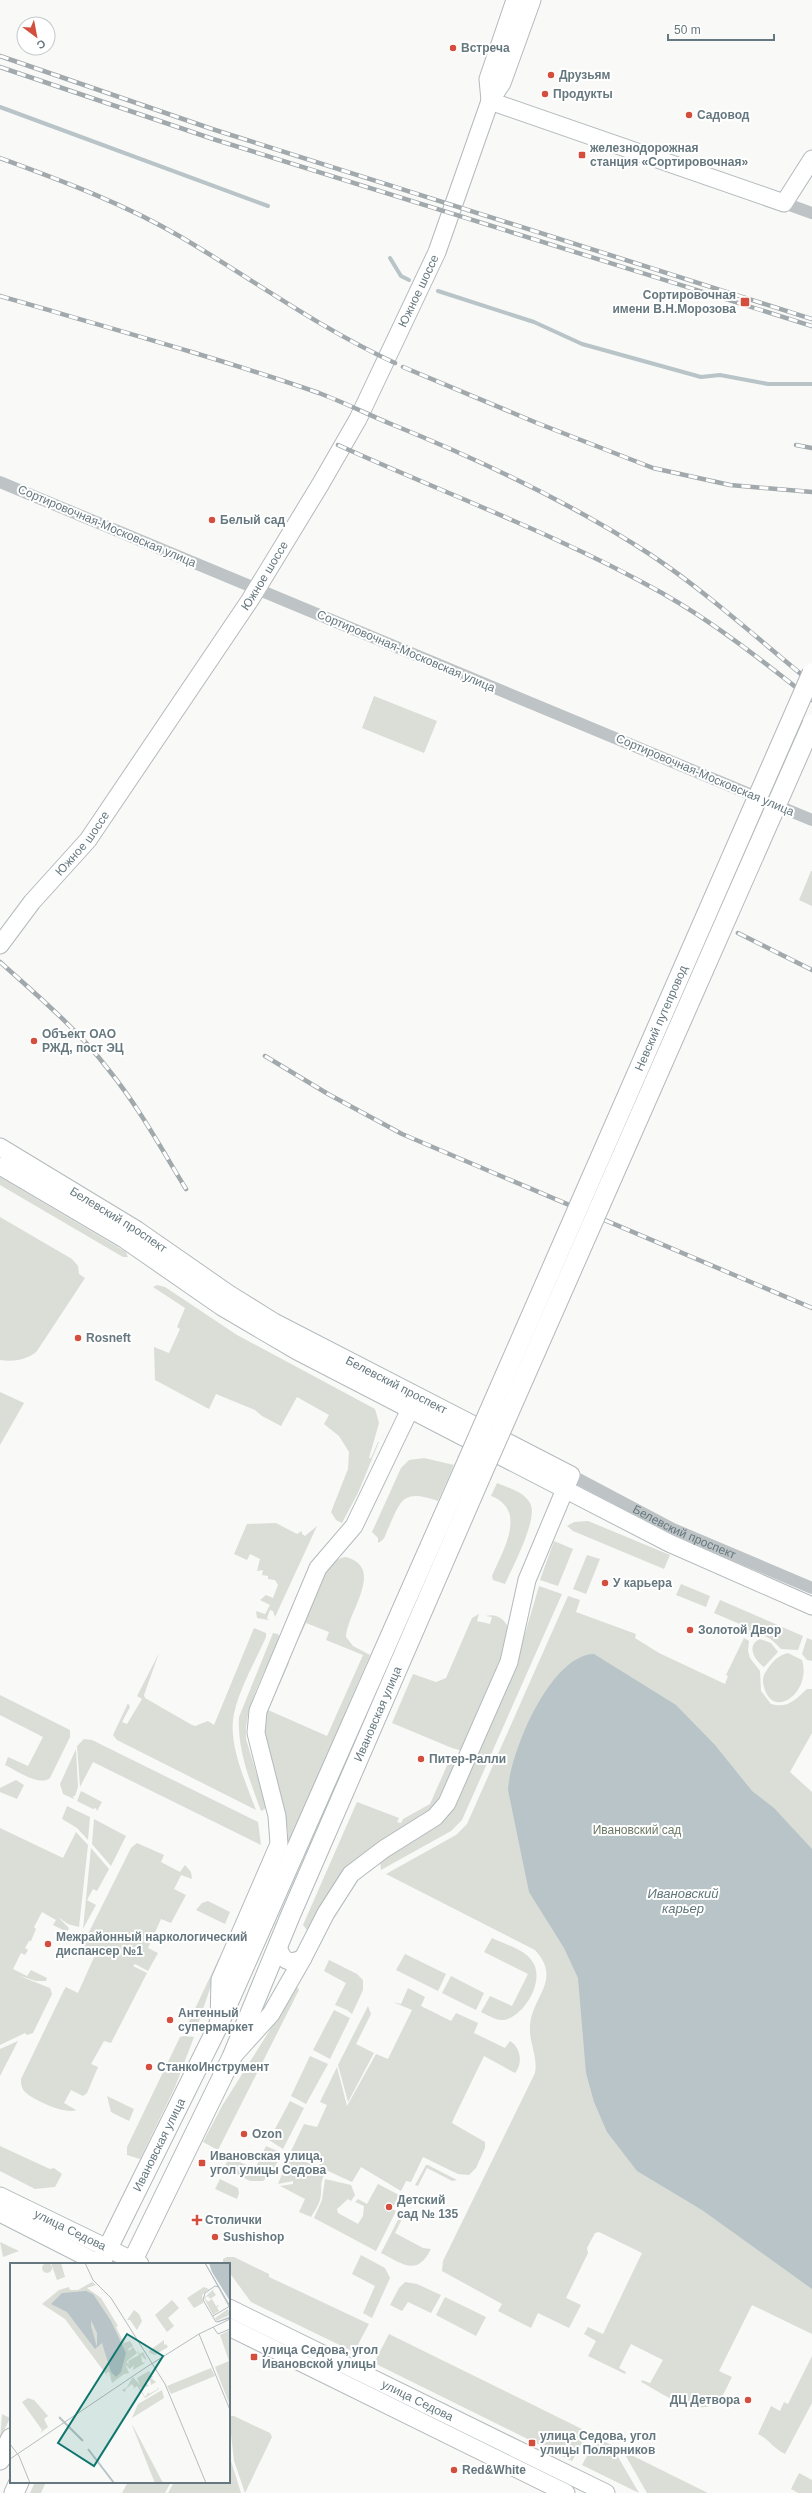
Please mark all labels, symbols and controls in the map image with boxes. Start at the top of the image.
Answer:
north arrow [16,16,56,56]
scale bar [668,16,774,42]
text: 50 m [674,23,701,37]
text: С [35,37,48,52]
place label: Встреча [461,41,510,55]
marker: Встреча [448,43,458,53]
place label: Друзьям [559,68,611,82]
marker: Друзьям [546,70,556,80]
place label: Продукты [553,87,613,101]
marker: Продукты [540,89,550,99]
place label: Садовод [697,108,750,122]
marker: Садовод [684,110,694,120]
place label: железнодорожная станция «Сортировочная» [589,141,748,169]
marker: железнодорожная станция «Сортировочная» [577,150,587,160]
street label: Южное шоссе [395,252,442,330]
place label: Сортировочная имени В.Н.Морозова [612,288,736,316]
marker: Сортировочная имени В.Н.Морозова [739,296,751,308]
street label: Сортировочная-Московская улица [16,482,198,570]
place label: Белый сад [220,513,285,527]
marker: Белый сад [207,515,217,525]
street label: Южное шоссе [238,538,291,613]
street label: Сортировочная-Московская улица [315,607,497,695]
street label: Сортировочная-Московская улица [614,731,796,819]
street label: Южное шоссе [52,808,113,878]
street label: Невский путепровод [632,963,690,1073]
place label: Объект ОАО РЖД, пост ЭЦ [42,1027,124,1055]
marker: Объект ОАО РЖД, пост ЭЦ [29,1036,39,1046]
street label: Белевский проспект [67,1184,170,1256]
place label: Rosneft [86,1331,131,1345]
marker: Rosneft [73,1333,83,1343]
street label: Белевский проспект [343,1353,450,1417]
street label: Белевский проспект [630,1502,738,1562]
place label: У карьера [613,1576,672,1590]
marker: У карьера [600,1578,610,1588]
place label: Золотой Двор [698,1623,781,1637]
marker: Золотой Двор [685,1625,695,1635]
street label: Ивановская улица [351,1664,405,1764]
place label: Питер-Ралли [429,1752,506,1766]
marker: Питер-Ралли [416,1754,426,1764]
park label: Ивановский сад [593,1823,681,1837]
water label: Ивановский карьер [647,1886,719,1916]
place label: Межрайонный наркологический диспансер №1 [56,1930,247,1958]
marker: Межрайонный наркологический диспансер №1 [43,1939,53,1949]
place label: Антенный супермаркет [178,2006,254,2034]
marker: Антенный супермаркет [165,2015,175,2025]
place label: СтанкоИнструмент [157,2060,270,2074]
marker: СтанкоИнструмент [144,2062,154,2072]
street label: Ивановская улица [130,2096,188,2194]
place label: Ozon [252,2127,282,2141]
marker: Ozon [239,2129,249,2139]
place label: Ивановская улица, угол улицы Седова [210,2149,326,2177]
marker: Ивановская улица, угол улицы Седова [197,2158,207,2168]
place label: Детский сад № 135 [397,2193,459,2221]
marker: Детский сад № 135 [384,2202,394,2212]
street label: улица Седова [32,2207,109,2254]
place label: Столички [205,2213,262,2227]
marker: Столички [192,2215,202,2225]
place label: Sushishop [223,2230,284,2244]
marker: Sushishop [210,2232,220,2242]
inset map [10,2263,230,2483]
place label: улица Седова, угол Ивановской улицы [262,2343,378,2371]
marker: улица Седова, угол Ивановской улицы [249,2352,259,2362]
street label: улица Седова [379,2377,456,2424]
place label: ДЦ Детвора [670,2393,740,2407]
marker: ДЦ Детвора [743,2395,753,2405]
place label: улица Седова, угол улицы Полярников [540,2429,656,2457]
marker: улица Седова, угол улицы Полярников [527,2438,537,2448]
place label: Red&White [462,2463,526,2477]
marker: Red&White [449,2465,459,2475]

